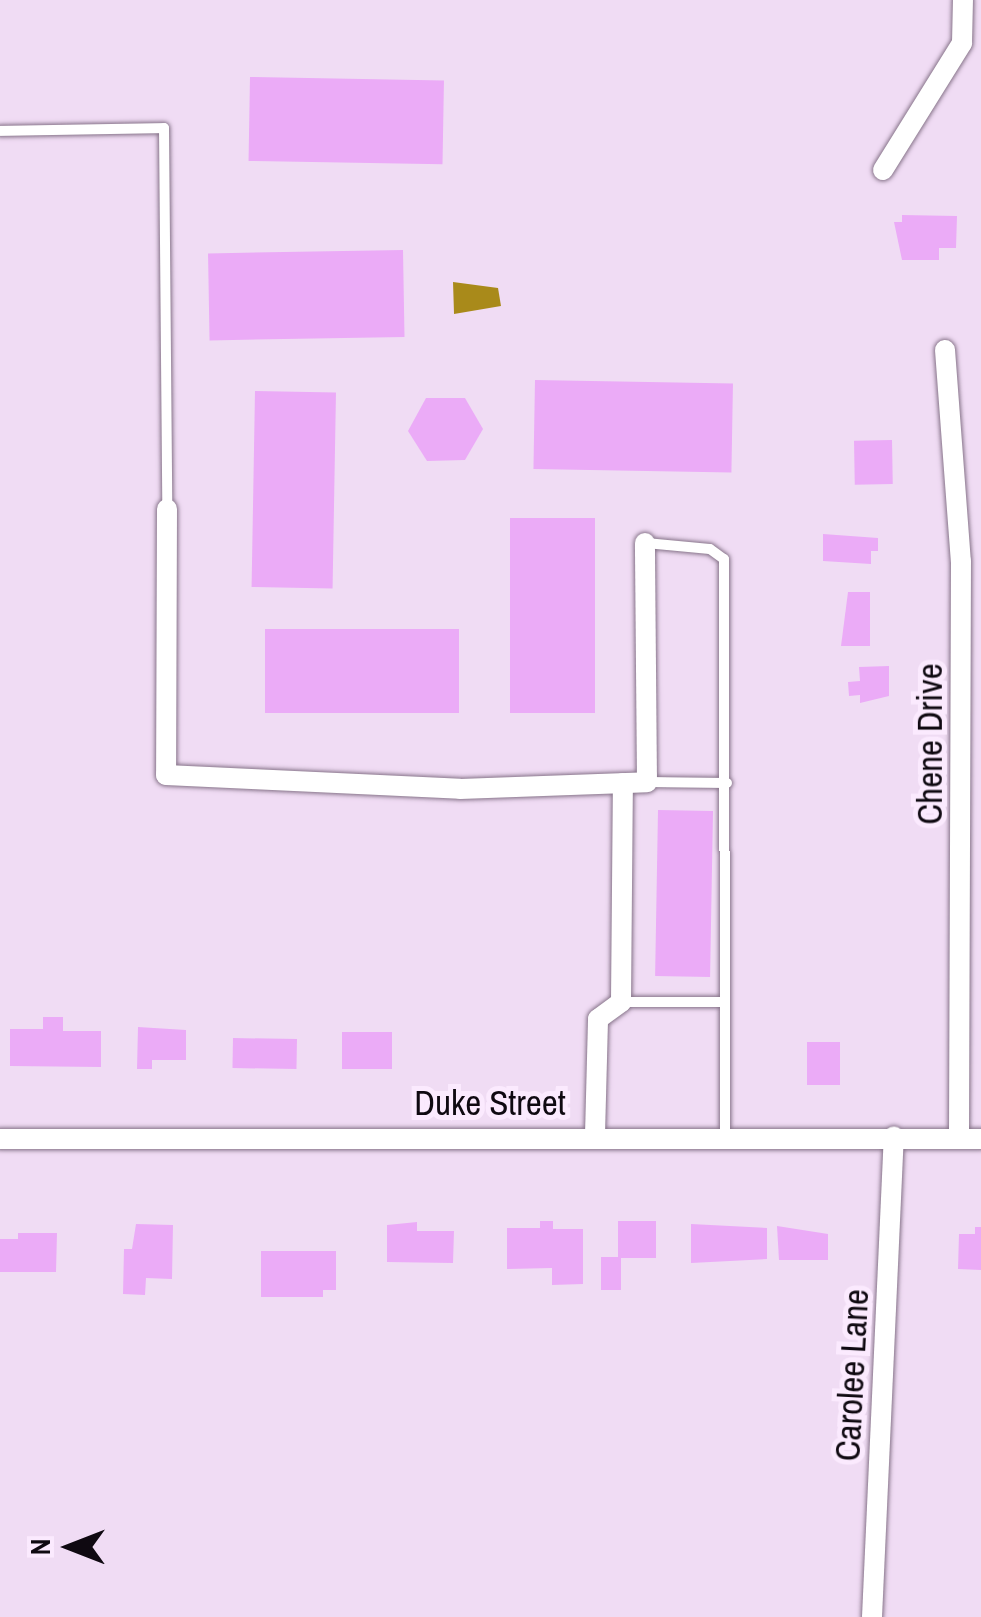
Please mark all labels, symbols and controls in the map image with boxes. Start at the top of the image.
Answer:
street label: Chene Drive [909,663,951,825]
street label: Duke Street [414,1082,566,1124]
street label: Carolee Lane [827,1288,877,1462]
north arrow [20,1497,120,1597]
text: N [21,1539,59,1555]

